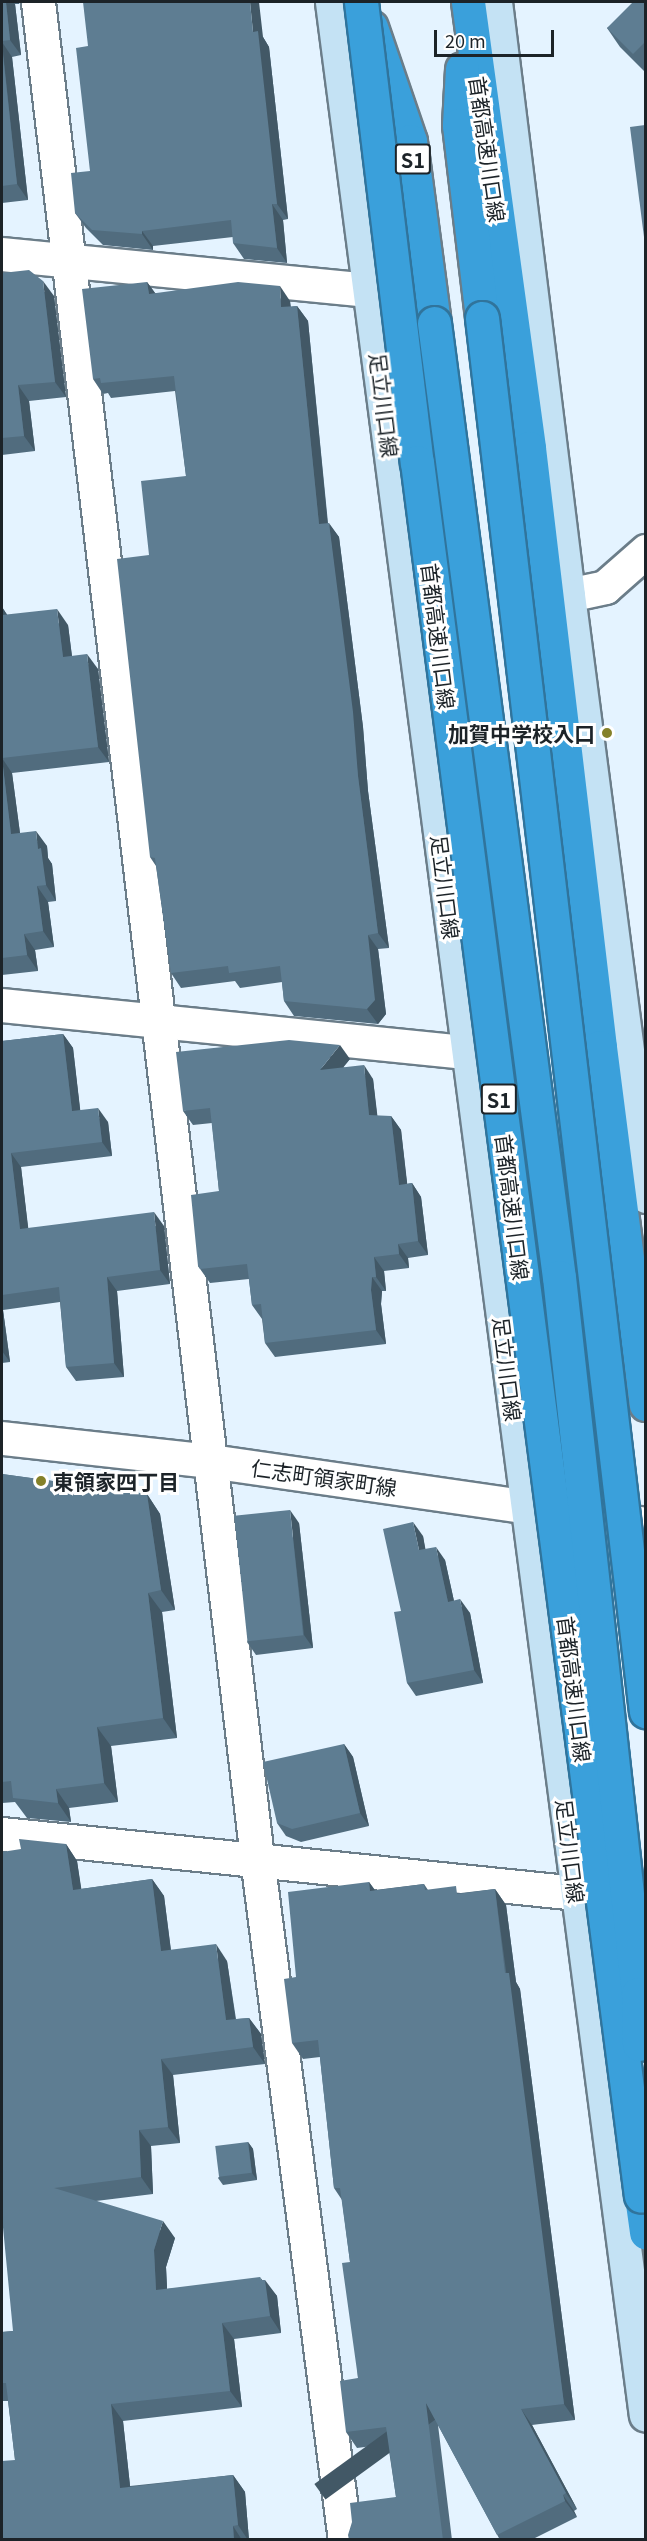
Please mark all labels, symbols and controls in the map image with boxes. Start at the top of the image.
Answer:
scale bar [437,18,557,56]
text: 20 m [445,27,486,53]
street label: 首都高速川口線 [465,74,511,224]
road number: S1 [394,142,432,176]
street label: 足立川口線 [366,351,404,459]
street label: 首都高速川口線 [418,562,460,710]
place label: 加賀中学校入口 [448,720,595,746]
marker: 加賀中学校入口 [600,726,614,740]
street label: 足立川口線 [427,833,465,941]
road number: S1 [480,1082,518,1116]
street label: 首都高速川口線 [492,1133,534,1281]
street label: 足立川口線 [489,1315,527,1423]
street label: 仁志町領家町線 [249,1454,399,1500]
place label: 東領家四丁目 [53,1468,179,1494]
marker: 東領家四丁目 [34,1474,48,1488]
street label: 首都高速川口線 [554,1615,596,1763]
street label: 足立川口線 [552,1797,590,1905]

